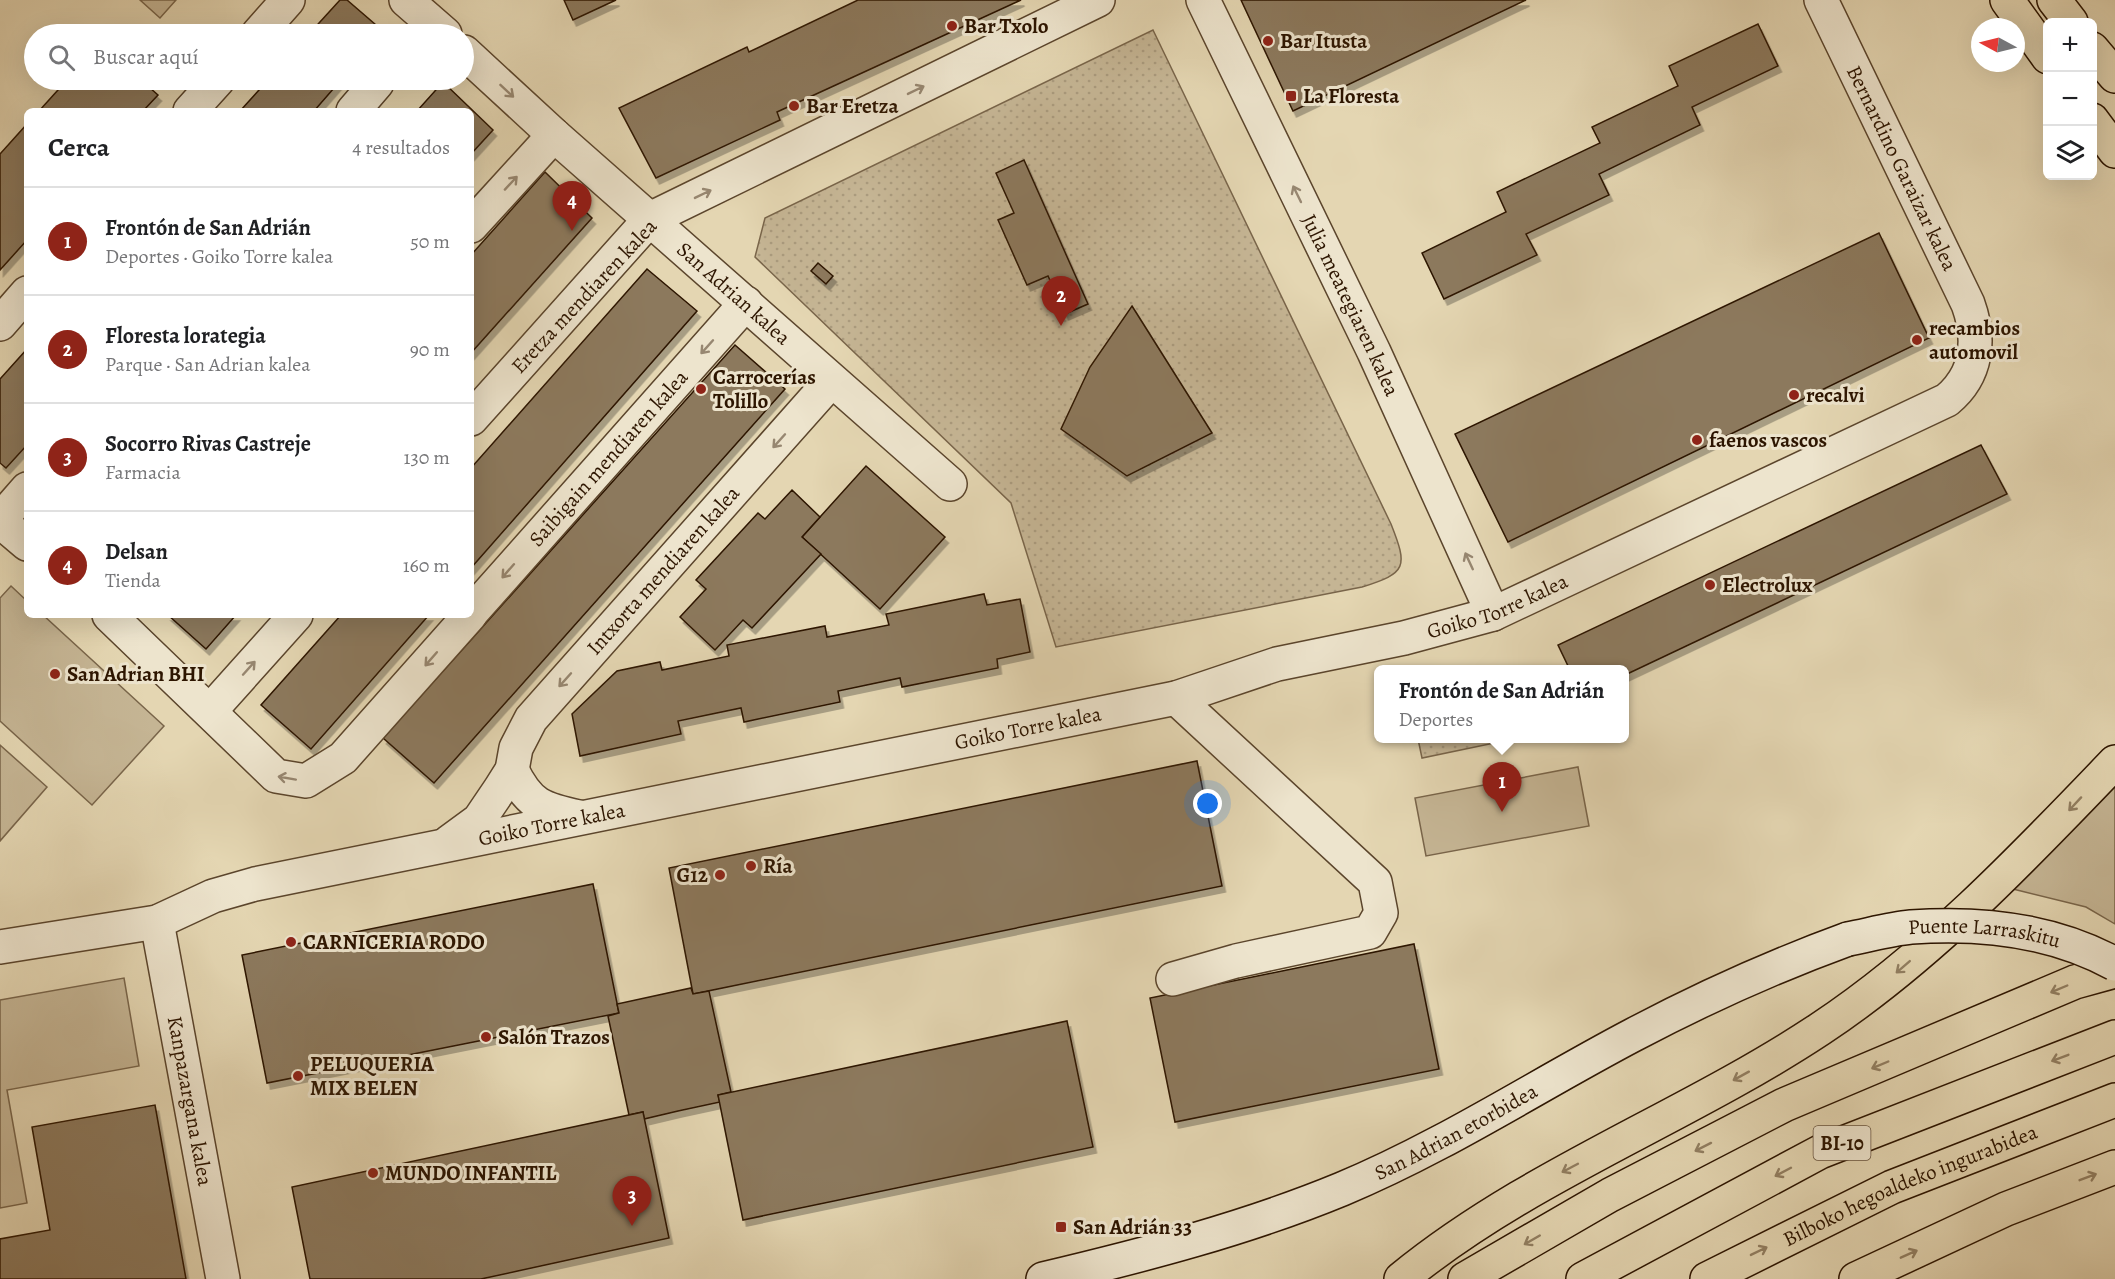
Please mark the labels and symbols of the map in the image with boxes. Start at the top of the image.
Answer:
place label: Bar Txolo [964,12,1049,40]
north arrow [1971,18,2025,72]
marker: Bar Txolo [945,19,959,33]
place label: Bar Itusta [1280,27,1368,55]
marker: Bar Itusta [1261,34,1275,48]
street label: Bernardino Garaizar kalea [1840,61,1964,275]
place label: La Floresta [1303,82,1400,110]
one-way arrow [906,83,924,95]
one-way arrow [499,84,514,98]
marker: La Floresta [1284,89,1298,103]
place label: Bar Eretza [806,92,899,120]
marker: Bar Eretza [787,99,801,113]
one-way arrow [504,175,518,190]
pin: 4 [552,182,592,231]
one-way arrow [1291,185,1303,203]
one-way arrow [693,188,711,200]
street label: Julia meategiaren kalea [1295,209,1406,401]
street label: Eretza mendiaren kalea [505,212,663,379]
street label: San Adrian kalea [671,236,797,351]
pin: 2 [1042,276,1080,326]
place label: recambios automovil [1929,314,2020,366]
marker: recambios automovil [1910,333,1924,347]
one-way arrow [700,339,714,354]
place label: Carrocerías Tolillo [713,363,816,415]
street label: Saibigain mendiaren kalea [522,364,694,552]
place label: recalvi [1806,381,1865,409]
marker: Carrocerías Tolillo [694,382,708,396]
marker: recalvi [1787,388,1801,402]
place label: faenos vascos [1709,426,1827,454]
one-way arrow [772,433,786,448]
marker: faenos vascos [1690,433,1704,447]
street label: Intxorta mendiaren kalea [580,480,746,661]
one-way arrow [1463,552,1474,570]
one-way arrow [501,564,515,579]
street label: Goiko Torre kalea [1424,567,1573,645]
place label: Electrolux [1722,571,1813,599]
marker: Electrolux [1703,578,1717,592]
one-way arrow [424,651,438,666]
place label: San Adrian BHI [67,660,204,688]
one-way arrow [242,661,256,676]
marker: San Adrian BHI [48,667,62,681]
one-way arrow [558,673,572,688]
street label: Goiko Torre kalea [952,699,1104,756]
pin: 1 [1482,762,1522,812]
one-way arrow [278,773,298,784]
your location [1193,789,1222,818]
street label: Goiko Torre kalea [476,796,628,853]
one-way arrow [2068,797,2082,812]
place label: Ría [763,852,793,880]
marker: Ría [744,859,758,873]
place label: G12 [677,861,708,889]
marker: G12 [713,868,727,882]
street label: Puente Larraskitu [1907,912,2065,955]
place label: CARNICERIA RODO [303,928,485,956]
marker: CARNICERIA RODO [284,935,298,949]
one-way arrow [1896,960,1911,974]
one-way arrow [2051,984,2069,995]
street label: Kanpazargana kalea [161,1014,220,1188]
place label: Salón Trazos [498,1023,610,1051]
marker: Salón Trazos [479,1030,493,1044]
place label: PELUQUERIA MIX BELEN [310,1050,435,1102]
one-way arrow [2052,1053,2070,1064]
one-way arrow [1871,1060,1889,1071]
marker: PELUQUERIA MIX BELEN [291,1069,305,1083]
one-way arrow [1733,1070,1750,1082]
street label: San Adrian etorbidea [1370,1077,1543,1187]
street label: Bilboko hegoaldeko ingurabidea [1778,1118,2042,1253]
road number: BI-10 [1814,1126,1870,1160]
one-way arrow [1694,1141,1712,1153]
place label: MUNDO INFANTIL [385,1159,557,1187]
one-way arrow [1561,1163,1579,1174]
marker: MUNDO INFANTIL [366,1166,380,1180]
one-way arrow [1775,1166,1792,1178]
one-way arrow [2078,1171,2097,1182]
pin: 3 [612,1176,652,1226]
place label: San Adrián 33 [1073,1213,1192,1241]
marker: San Adrián 33 [1054,1220,1068,1234]
one-way arrow [1524,1234,1541,1246]
one-way arrow [1749,1245,1767,1257]
one-way arrow [1899,1247,1917,1259]

